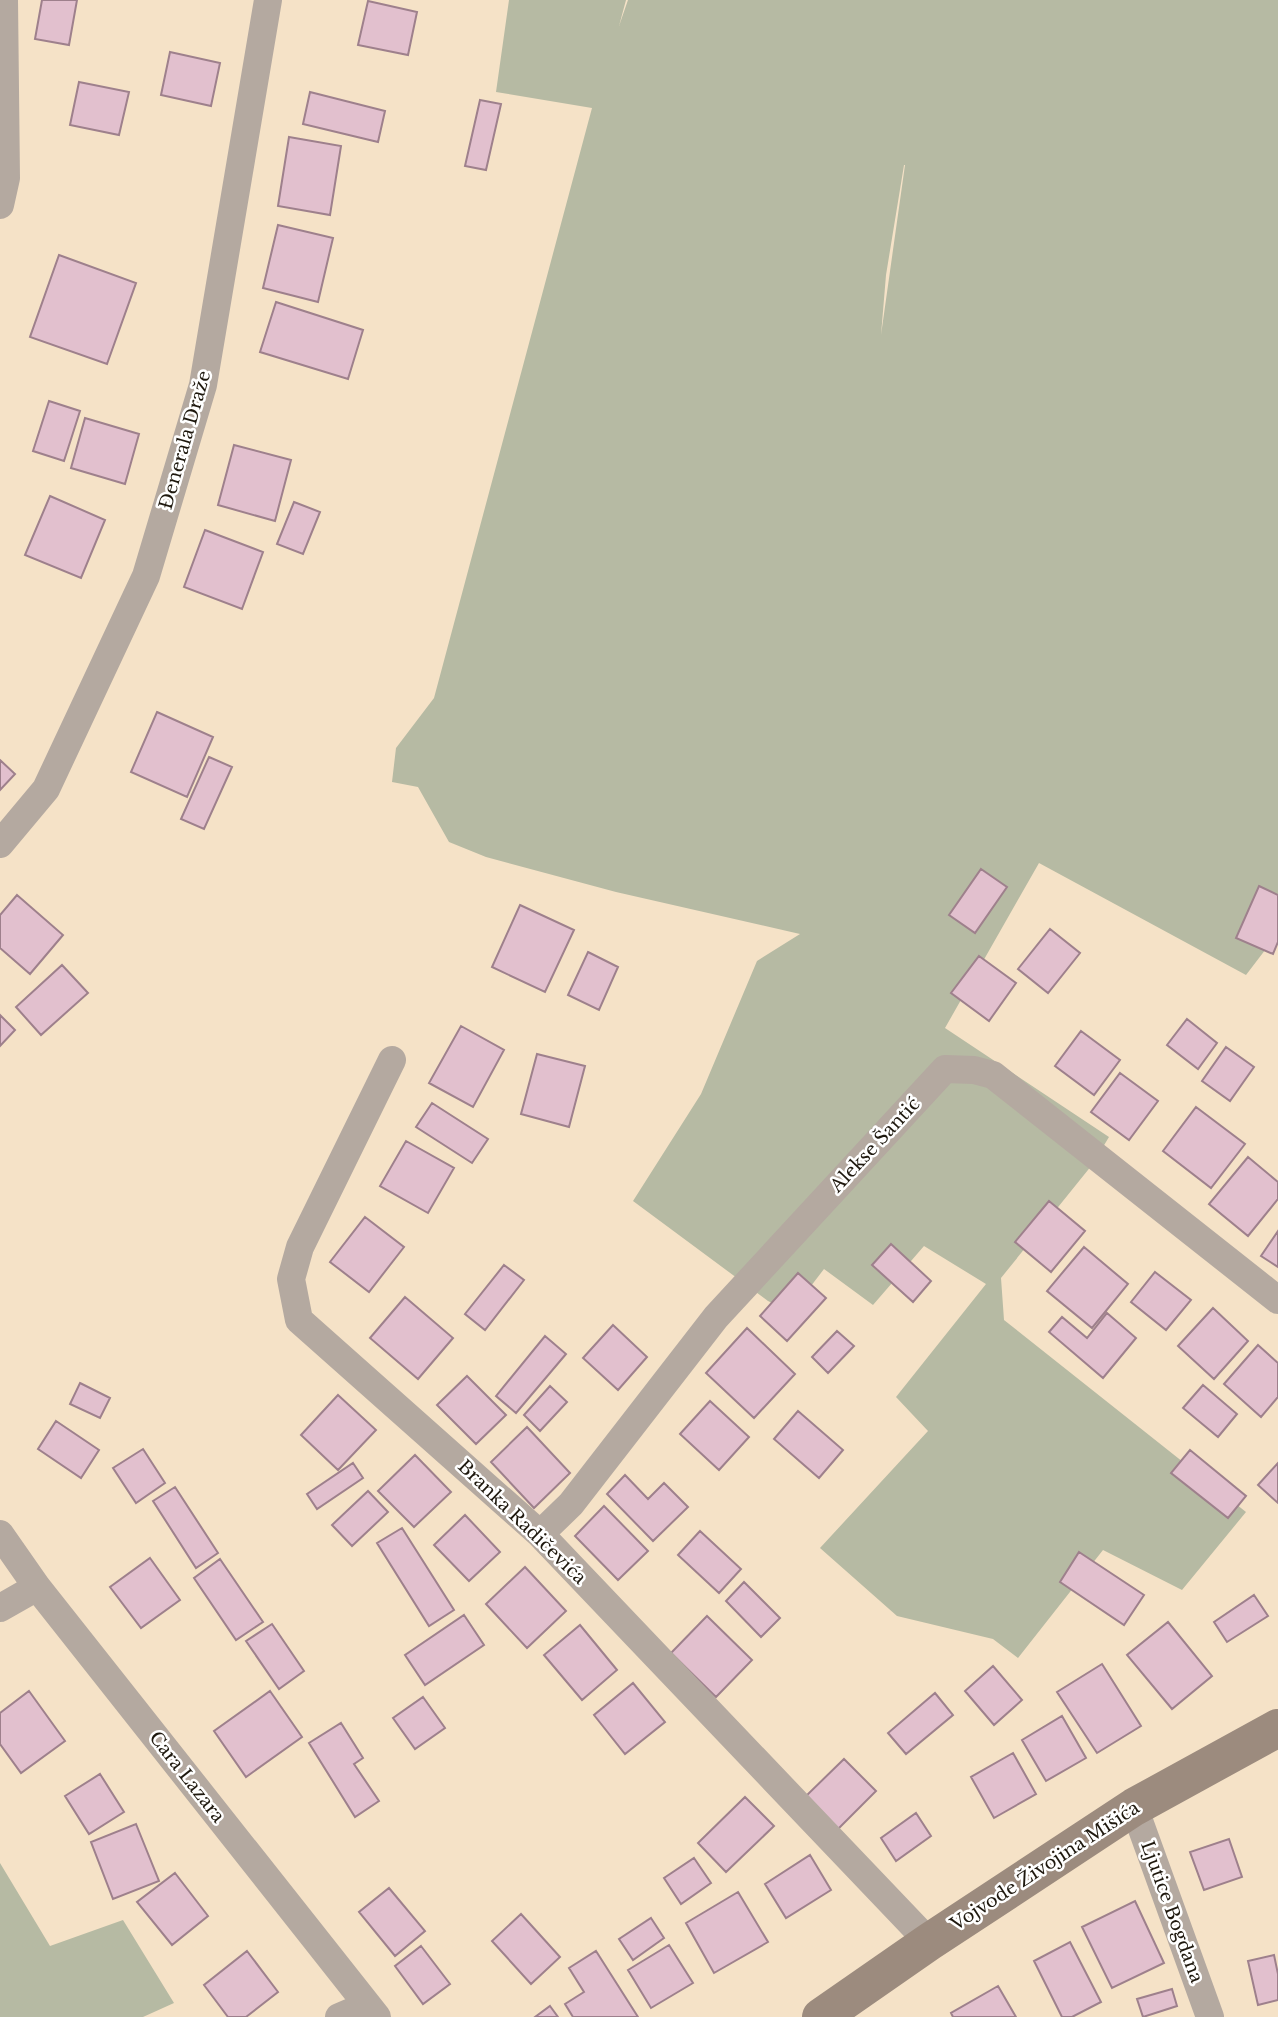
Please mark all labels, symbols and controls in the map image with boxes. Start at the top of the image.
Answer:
street label: Đenerala Draže [155,368,215,512]
street label: Alekse Šantić [824,1092,925,1198]
street label: Branka Radičevića [453,1455,591,1589]
street label: Cara Lazara [145,1727,229,1827]
street label: Vojvode Živojina Mišića [945,1796,1144,1936]
street label: Ljutice Bogdana [1136,1838,1208,1986]

